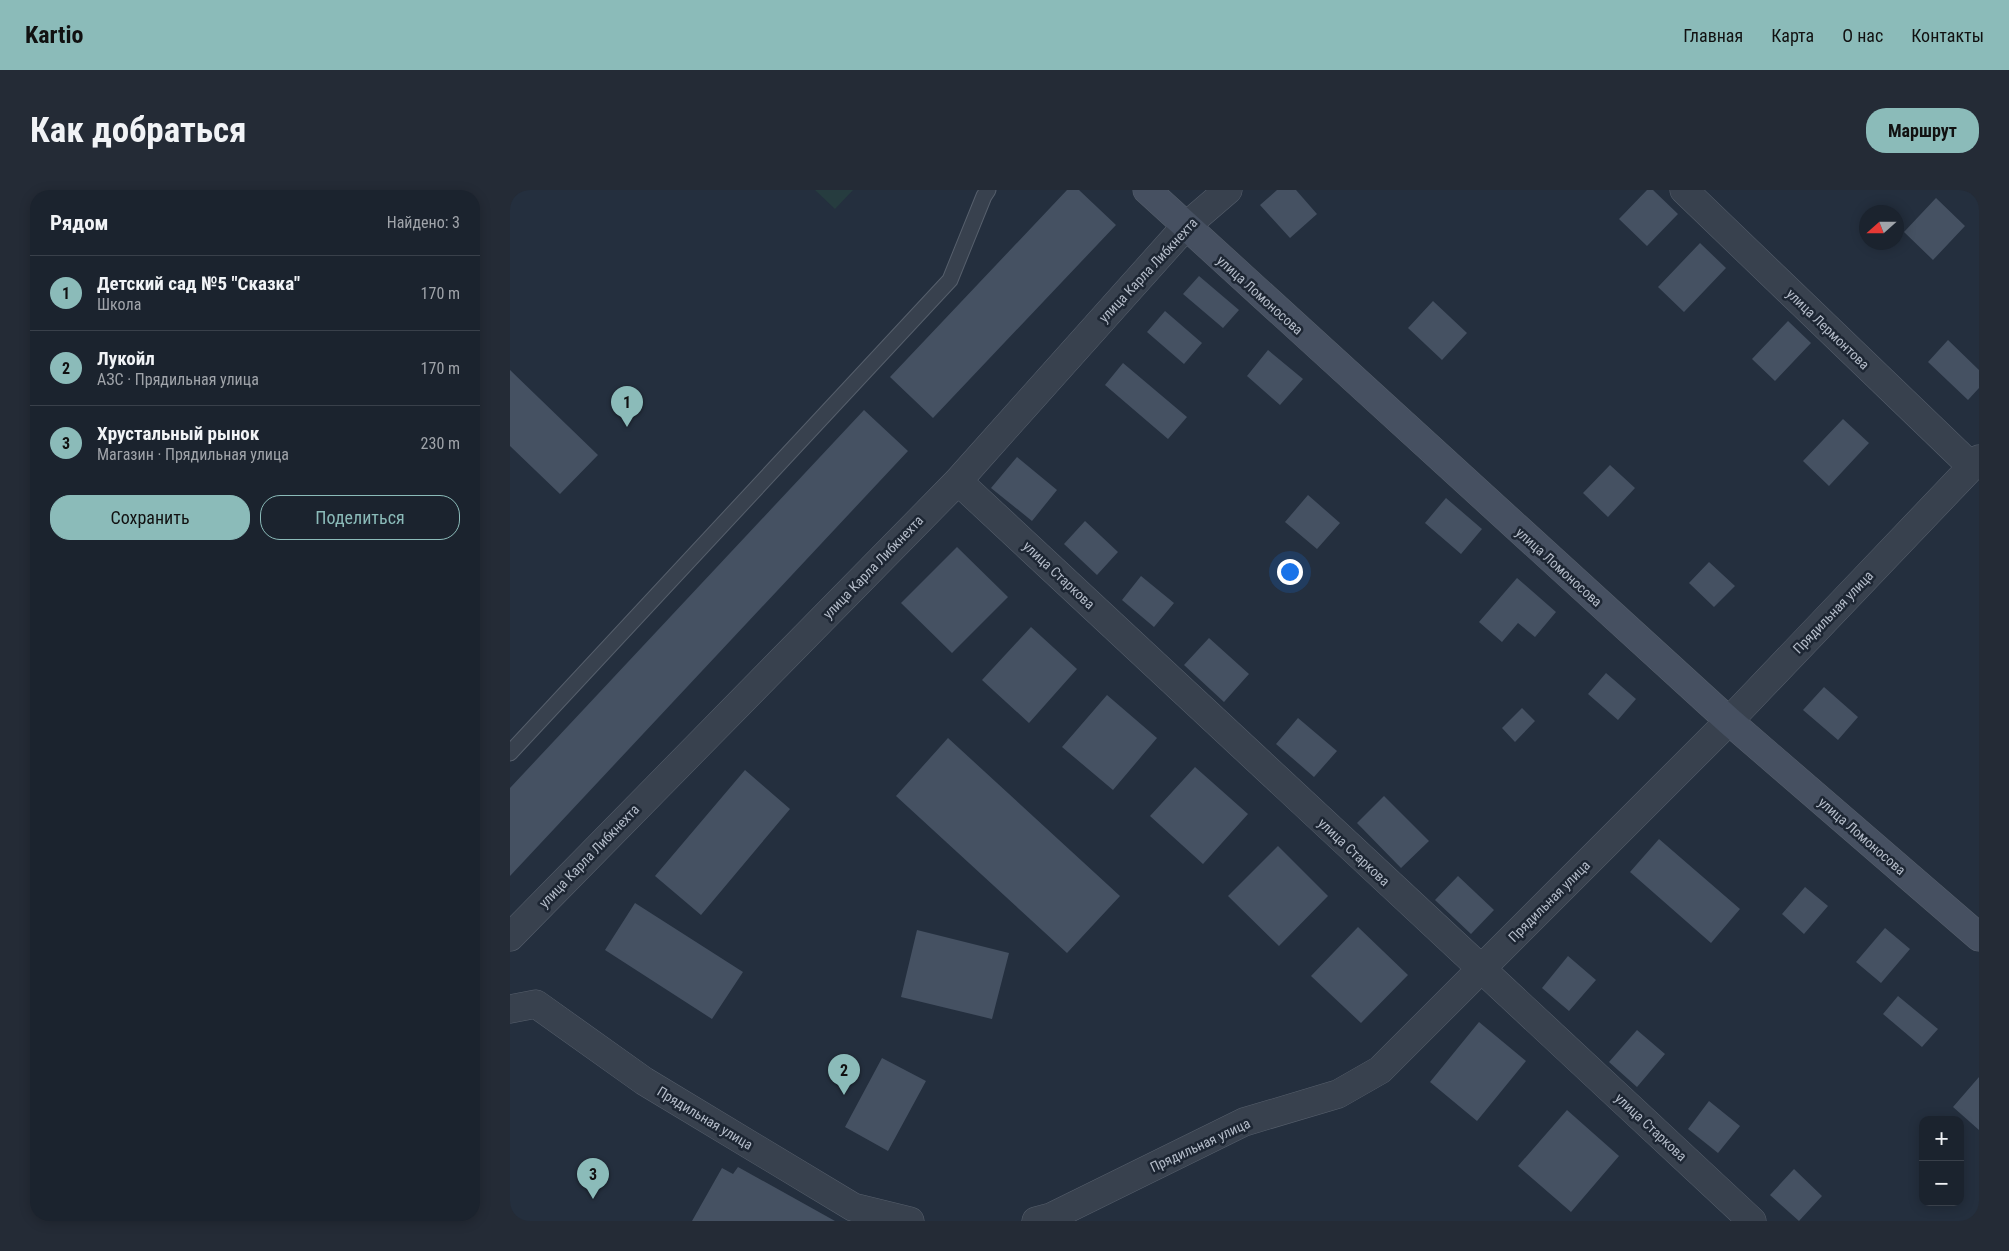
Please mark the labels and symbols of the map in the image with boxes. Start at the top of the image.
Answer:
north arrow [1859,205,1904,250]
street label: улица Карла Либкнехта [1095,214,1201,326]
street label: улица Ломоносова [1214,252,1306,338]
street label: улица Лермонтова [1783,285,1873,373]
pin: 1 [611,386,643,427]
street label: улица Карла Либкнехта [820,512,926,622]
street label: улица Ломоносова [1513,524,1605,610]
street label: улица Старкова [1020,538,1098,612]
your location [1277,559,1303,585]
street label: Прядильная улица [1790,567,1876,657]
street label: улица Ломоносова [1815,794,1909,878]
street label: улица Карла Либкнехта [536,801,642,911]
street label: улица Старкова [1315,815,1393,889]
street label: Прядильная улица [1505,857,1593,945]
pin: 2 [828,1054,860,1095]
street label: Прядильная улица [654,1083,756,1153]
street label: улица Старкова [1612,1090,1690,1164]
street label: Прядильная улица [1147,1115,1253,1175]
pin: 3 [577,1158,609,1199]

